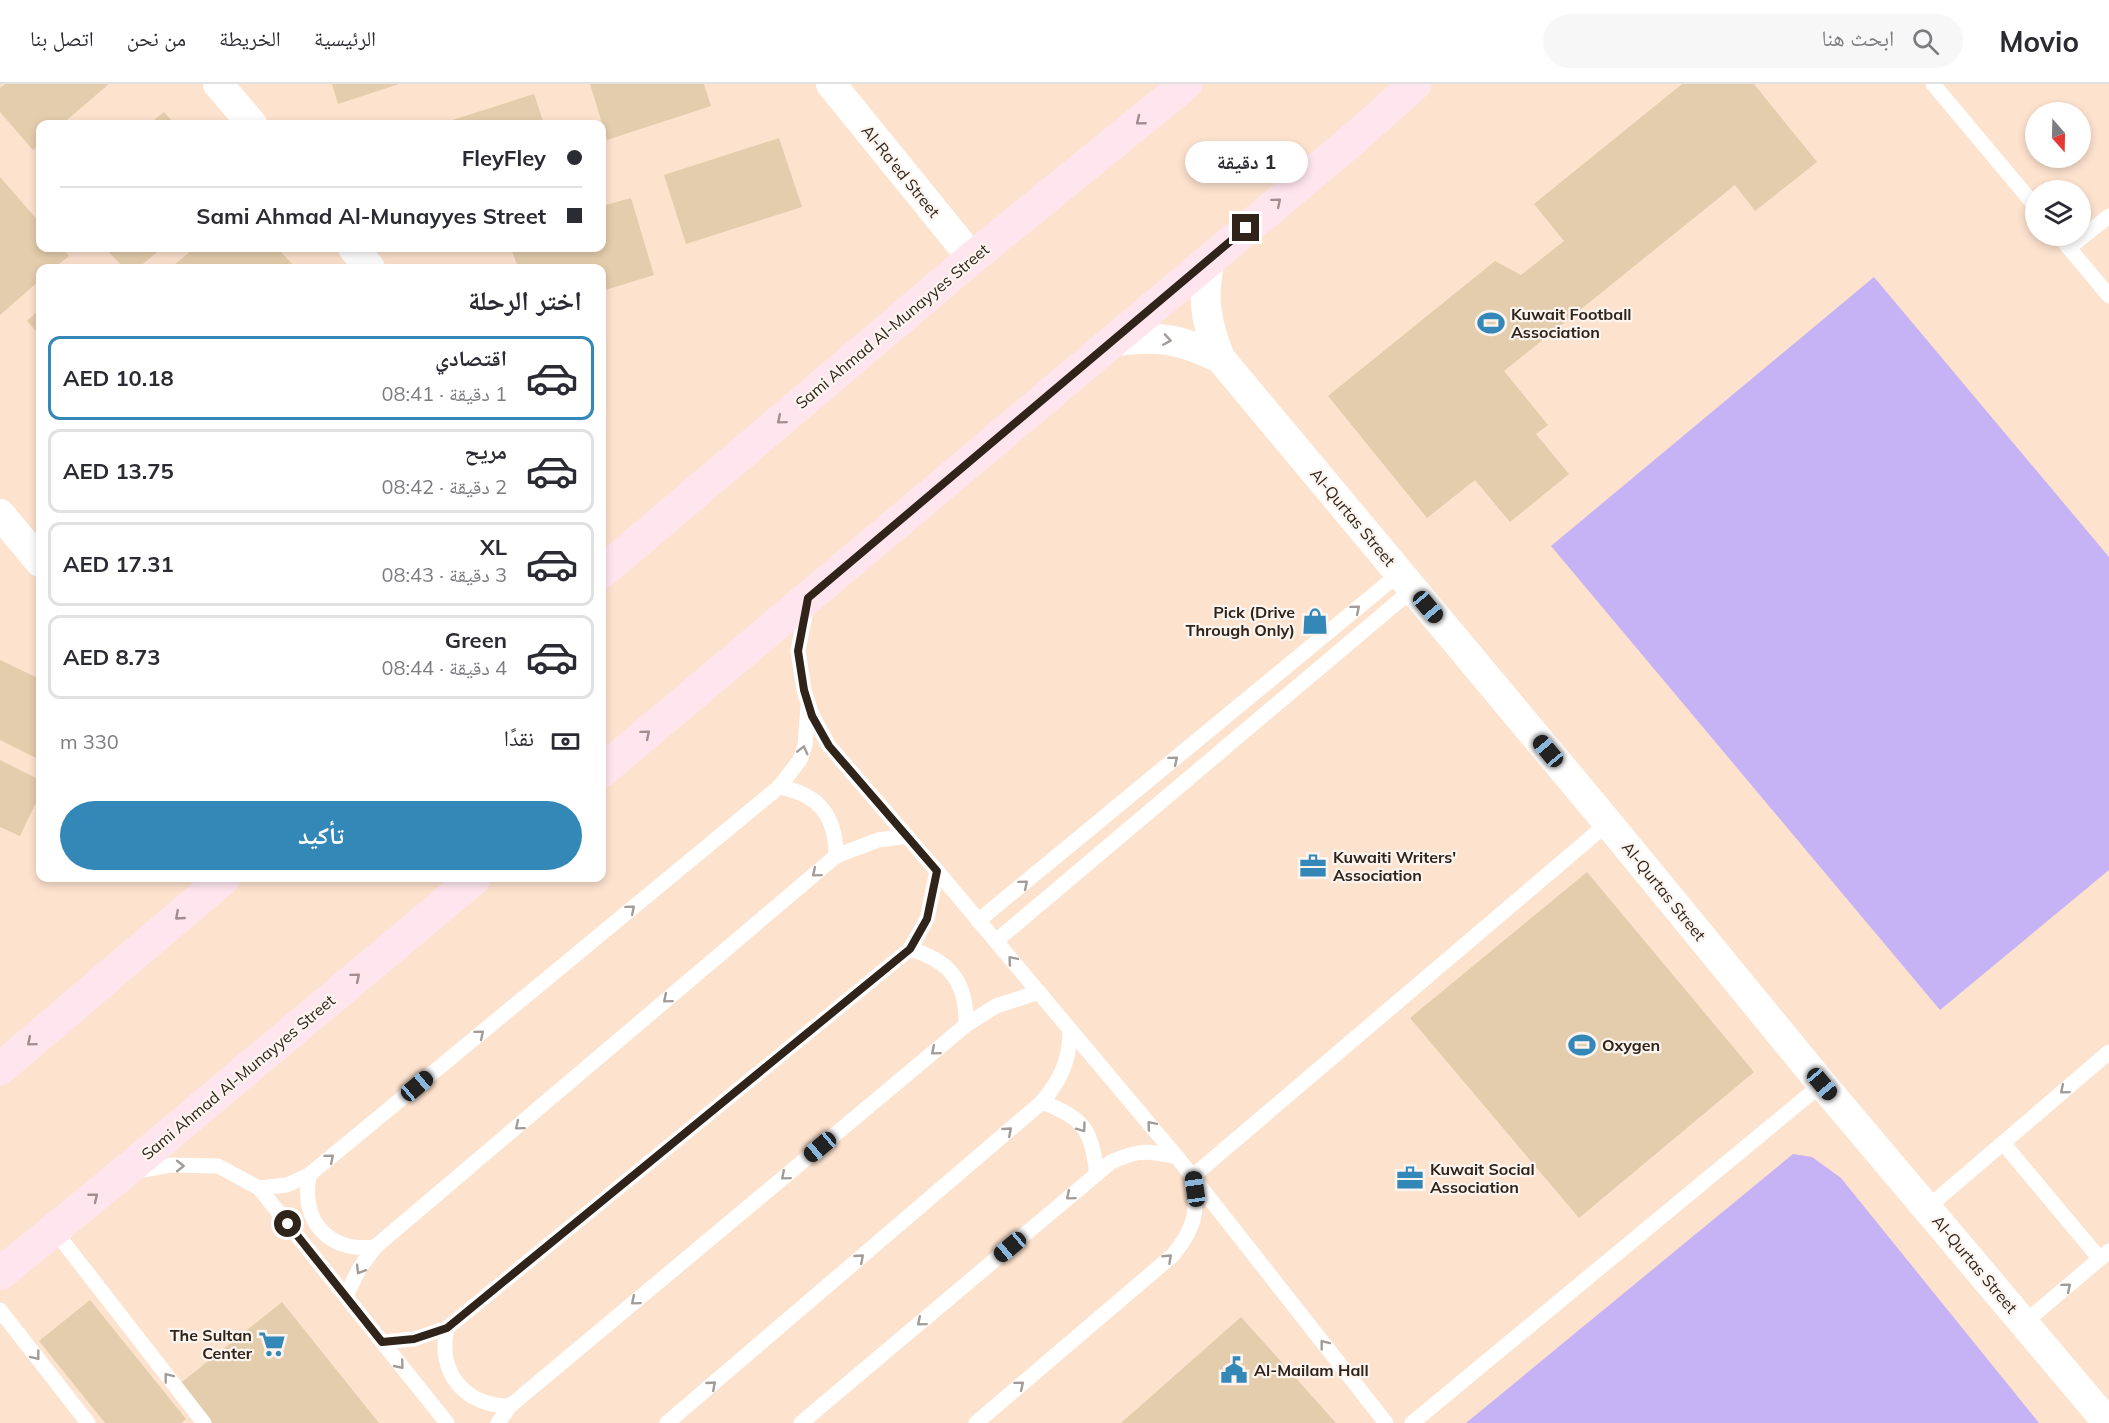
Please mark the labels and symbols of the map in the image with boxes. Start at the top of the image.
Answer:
north arrow [2025,102,2091,168]
one-way arrow [1136,114,1147,125]
street label: Al-Ra'ed Street [858,121,945,222]
callout: 1 دقيقة [1184,141,1308,183]
one-way arrow [1270,198,1281,209]
route end [1232,214,1259,241]
street label: Sami Ahmad Al-Munayyes Street [791,239,993,413]
place label: Kuwait Football Association [1511,304,1632,342]
sports icon: Kuwait Football Association [1476,308,1506,338]
one-way arrow [1162,333,1171,345]
one-way arrow [777,413,788,424]
street label: Al-Qurtas Street [1306,464,1400,570]
car [1410,587,1446,627]
place label: Pick (Drive Through Only) [1185,602,1295,640]
one-way arrow [1350,605,1361,616]
shop icon: Pick (Drive Through Only) [1300,606,1330,636]
one-way arrow [639,730,650,741]
car [1530,731,1566,771]
one-way arrow [795,745,808,755]
one-way arrow [1167,756,1178,767]
street label: Al-Qurtas Street [1618,837,1710,945]
place label: Kuwaiti Writers' Association [1333,847,1456,885]
office icon: Kuwaiti Writers' Association [1298,851,1328,881]
one-way arrow [812,866,823,877]
one-way arrow [1017,880,1028,891]
one-way arrow [624,906,635,917]
one-way arrow [176,909,186,920]
one-way arrow [1008,956,1019,967]
one-way arrow [349,974,360,985]
street label: Sami Ahmad Al-Munayyes Street [137,990,339,1164]
one-way arrow [663,992,674,1003]
one-way arrow [473,1030,484,1041]
sports icon: Oxygen [1567,1030,1597,1060]
one-way arrow [27,1035,38,1046]
place label: Oxygen [1602,1035,1660,1055]
one-way arrow [931,1044,942,1055]
car [1804,1064,1840,1104]
car [397,1068,437,1104]
one-way arrow [2060,1083,2071,1094]
one-way arrow [515,1118,526,1129]
one-way arrow [1075,1121,1086,1132]
one-way arrow [1147,1121,1158,1132]
one-way arrow [1001,1127,1012,1138]
car [800,1129,840,1165]
one-way arrow [323,1154,334,1165]
one-way arrow [176,1159,185,1172]
place label: Kuwait Social Association [1430,1159,1535,1197]
office icon: Kuwait Social Association [1395,1163,1425,1193]
one-way arrow [781,1169,792,1180]
car [1184,1170,1206,1208]
one-way arrow [1066,1189,1077,1200]
one-way arrow [87,1194,98,1205]
route start [274,1210,301,1237]
street label: Al-Qurtas Street [1928,1211,2022,1317]
car [990,1229,1030,1265]
one-way arrow [853,1254,864,1265]
one-way arrow [1162,1254,1172,1265]
one-way arrow [355,1264,367,1274]
one-way arrow [2060,1283,2071,1294]
one-way arrow [631,1294,642,1305]
one-way arrow [917,1315,928,1326]
place label: The Sultan Center [170,1325,253,1363]
supermarket icon: The Sultan Center [257,1329,287,1359]
one-way arrow [1321,1340,1332,1351]
one-way arrow [28,1349,39,1360]
public building icon: Al-Mailam Hall [1219,1355,1249,1385]
one-way arrow [393,1358,404,1369]
place label: Al-Mailam Hall [1254,1360,1369,1380]
one-way arrow [164,1373,175,1384]
one-way arrow [705,1381,716,1392]
one-way arrow [1013,1381,1024,1392]

